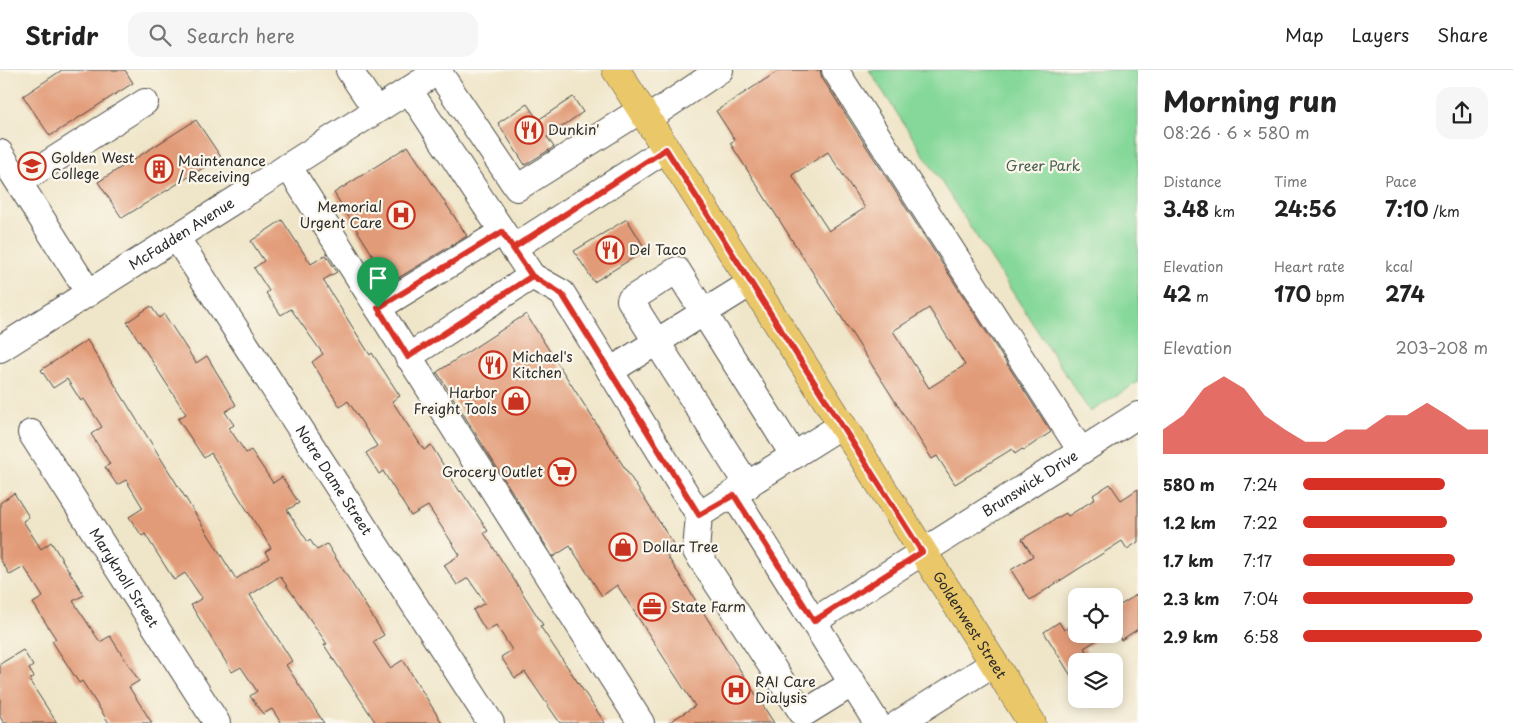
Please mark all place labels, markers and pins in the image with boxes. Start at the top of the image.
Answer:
restaurant icon: Dunkin' [514,115,544,145]
place label: Dunkin' [548,119,600,140]
place label: Golden West College [51,147,135,184]
place label: Maintenance / Receiving [178,150,266,187]
school or university icon: Golden West College [17,151,47,181]
building icon: Maintenance / Receiving [144,154,174,184]
place label: Memorial Urgent Care [299,196,382,233]
hospital icon: Memorial Urgent Care [386,200,416,230]
restaurant icon: Del Taco [595,235,625,265]
place label: Del Taco [629,239,687,260]
pin [357,257,399,308]
place label: Michael's Kitchen [512,346,573,383]
restaurant icon: Michael's Kitchen [478,350,508,380]
place label: Harbor Freight Tools [413,382,497,419]
shop icon: Harbor Freight Tools [501,386,531,416]
supermarket icon: Grocery Outlet [547,457,577,487]
place label: Grocery Outlet [442,461,543,482]
shop icon: Dollar Tree [608,532,638,562]
place label: Dollar Tree [642,536,719,557]
office icon: State Farm [637,592,667,622]
place label: State Farm [671,596,746,617]
place label: RAI Care Dialysis [755,671,816,708]
hospital icon: RAI Care Dialysis [721,675,751,705]

